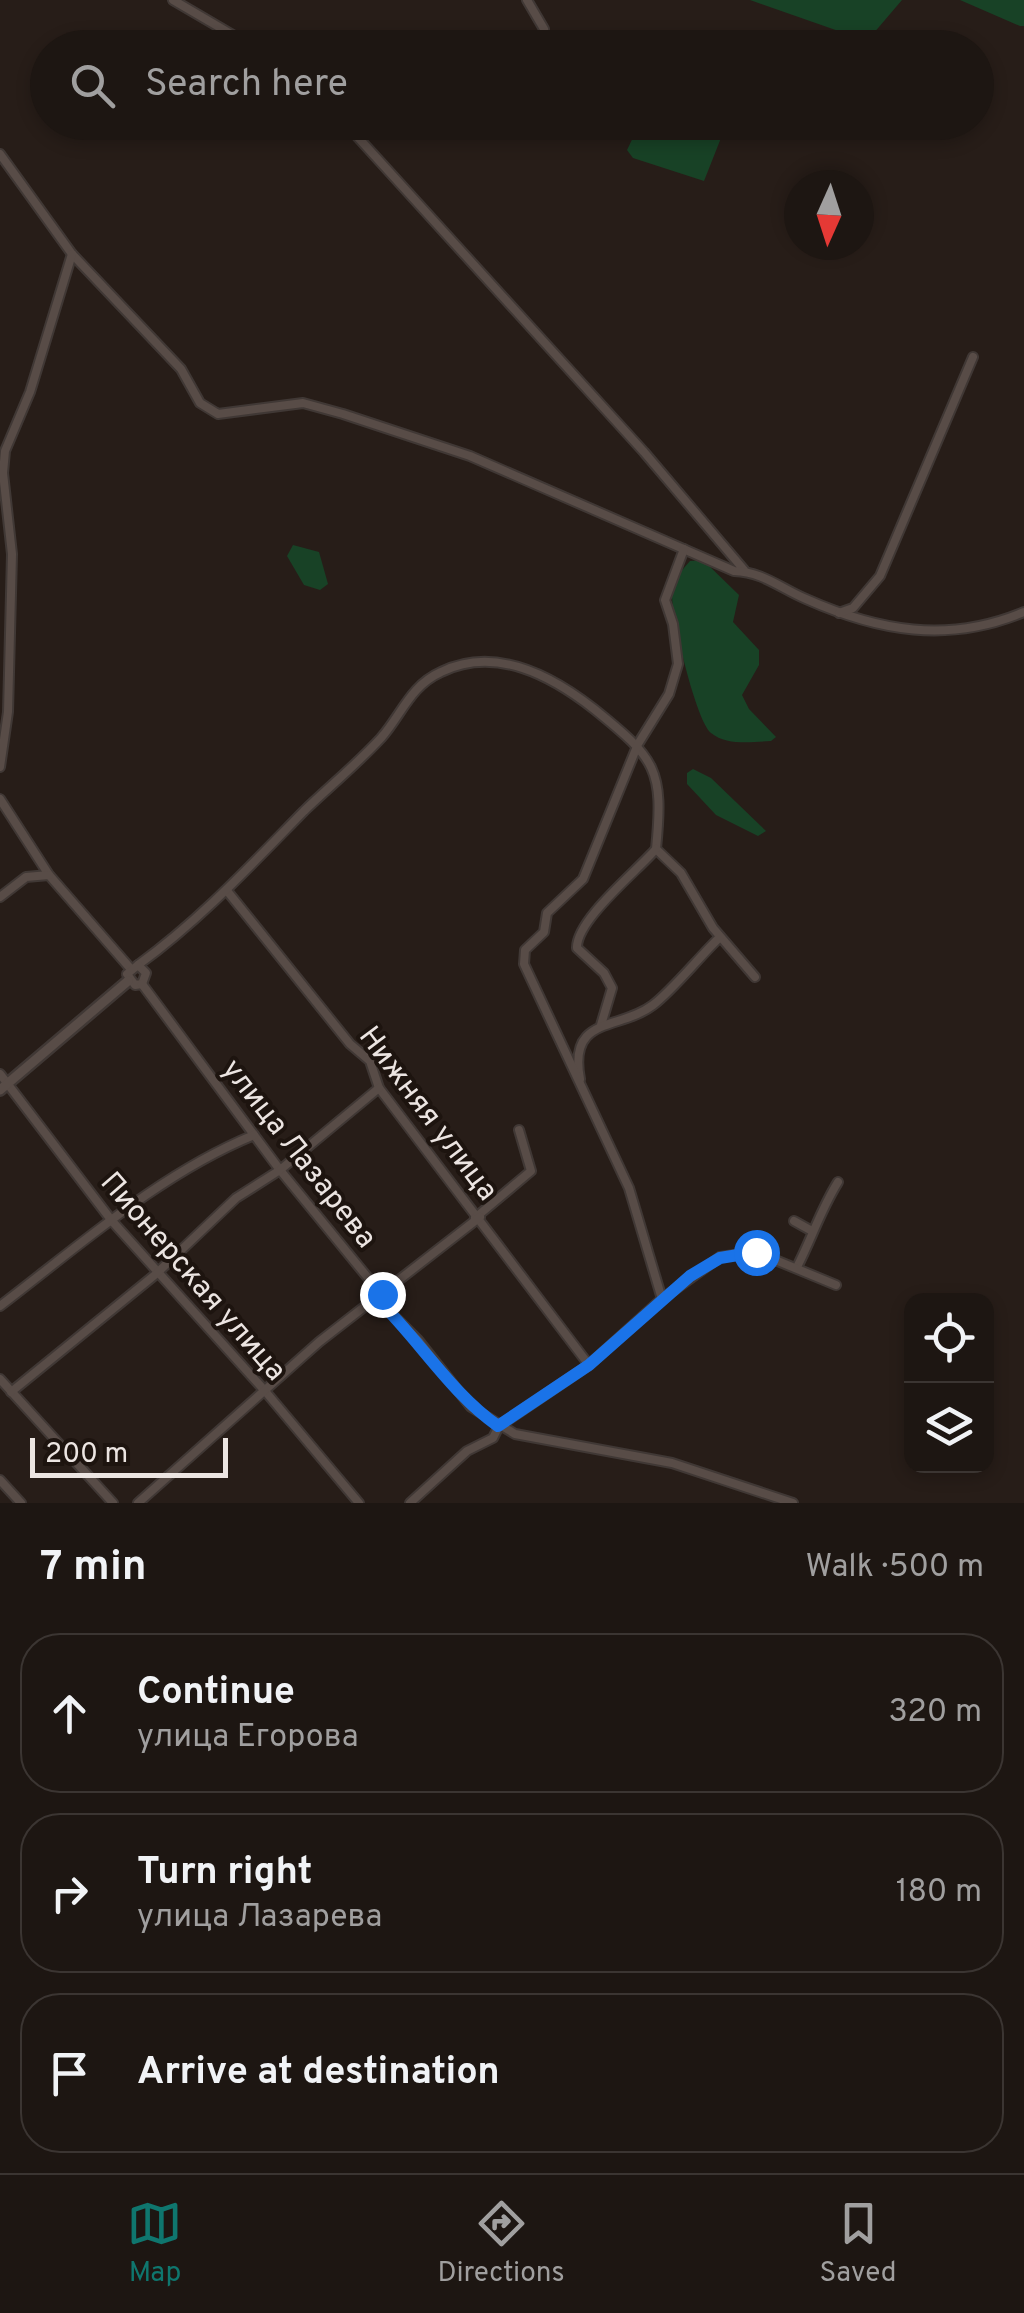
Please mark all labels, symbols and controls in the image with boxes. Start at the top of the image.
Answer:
search box [30,30,994,140]
icon: search [65,58,120,113]
text: Search here [145,61,348,110]
north arrow [784,170,874,260]
street label: Нижняя улица [349,1020,505,1209]
street label: улица Лазарева [213,1053,383,1257]
street label: Пионерская улица [91,1166,293,1390]
route start [734,1230,780,1276]
route end [360,1272,406,1318]
map controls [904,1293,994,1473]
button: locate [904,1293,994,1383]
button: layers [904,1383,994,1473]
scale bar [30,1433,228,1478]
text: 200 m [45,1437,128,1473]
text: 7 min [40,1542,147,1595]
text: Walk · 500 m [805,1548,984,1588]
text: Continue [137,1669,295,1718]
icon: ahead [42,1686,97,1741]
text: 320 m [889,1693,982,1733]
text: улица Егорова [137,1718,359,1758]
text: Turn right [137,1849,312,1898]
icon: right [42,1866,97,1921]
text: 180 m [896,1873,982,1913]
text: улица Лазарева [137,1898,382,1938]
icon: arrive [42,2046,97,2101]
text: Arrive at destination [137,2049,500,2098]
tab: Map [127,2196,182,2292]
tab: Directions [437,2196,565,2292]
tab: Saved [820,2196,897,2292]

